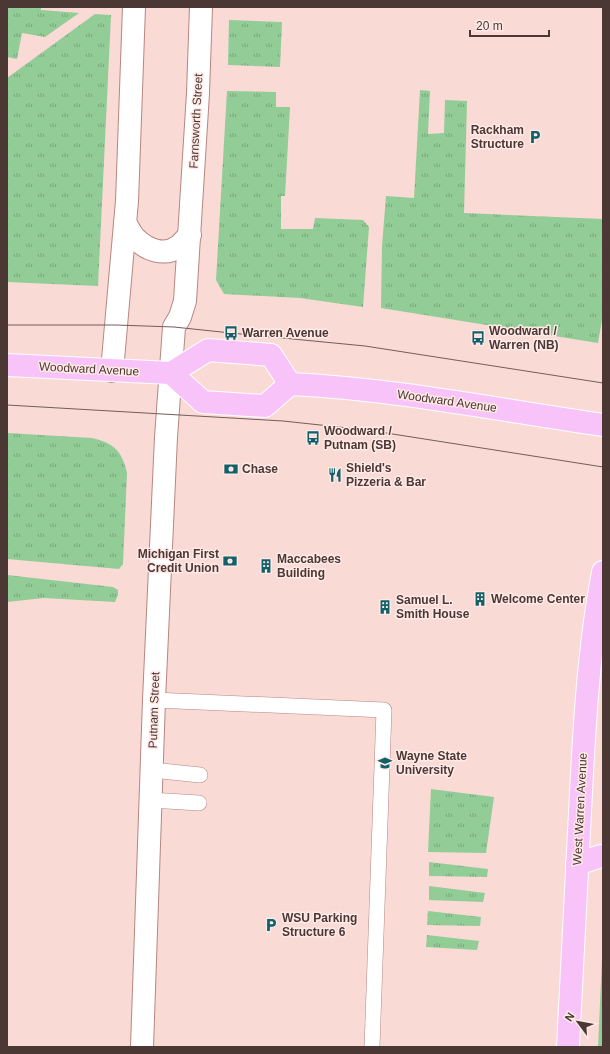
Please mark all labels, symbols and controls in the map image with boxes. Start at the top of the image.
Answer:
scale bar [470,12,549,38]
text: 20 m [476,19,503,33]
street label: Farnsworth Street [187,72,206,169]
place label: Rackham Structure [471,123,524,151]
parking icon: Rackham Structure [527,129,543,145]
place label: Woodward / Warren (NB) [489,324,559,352]
bus stop icon: Warren Avenue [223,325,239,341]
place label: Warren Avenue [242,326,329,340]
bus stop icon: Woodward / Warren (NB) [470,330,486,346]
street label: Woodward Avenue [39,359,140,379]
street label: Woodward Avenue [396,387,498,415]
place label: Woodward / Putnam (SB) [324,424,396,452]
bus stop icon: Woodward / Putnam (SB) [305,430,321,446]
bank icon: Chase [223,461,239,477]
place label: Shield's Pizzeria & Bar [346,461,426,489]
place label: Chase [242,462,278,476]
restaurant icon: Shield's Pizzeria & Bar [327,467,343,483]
place label: Michigan First Credit Union [138,547,219,575]
place label: Maccabees Building [277,552,341,580]
bank icon: Michigan First Credit Union [222,553,238,569]
building icon: Maccabees Building [258,558,274,574]
building icon: Welcome Center [472,591,488,607]
place label: Welcome Center [491,592,585,606]
place label: Samuel L. Smith House [396,593,470,621]
building icon: Samuel L. Smith House [377,599,393,615]
street label: Putnam Street [146,671,162,749]
place label: Wayne State University [396,749,467,777]
street label: West Warren Avenue [570,752,590,866]
school or university icon: Wayne State University [377,755,393,771]
place label: WSU Parking Structure 6 [282,911,357,939]
parking icon: WSU Parking Structure 6 [263,917,279,933]
north arrow [558,1002,598,1042]
text: N [562,1010,577,1023]

